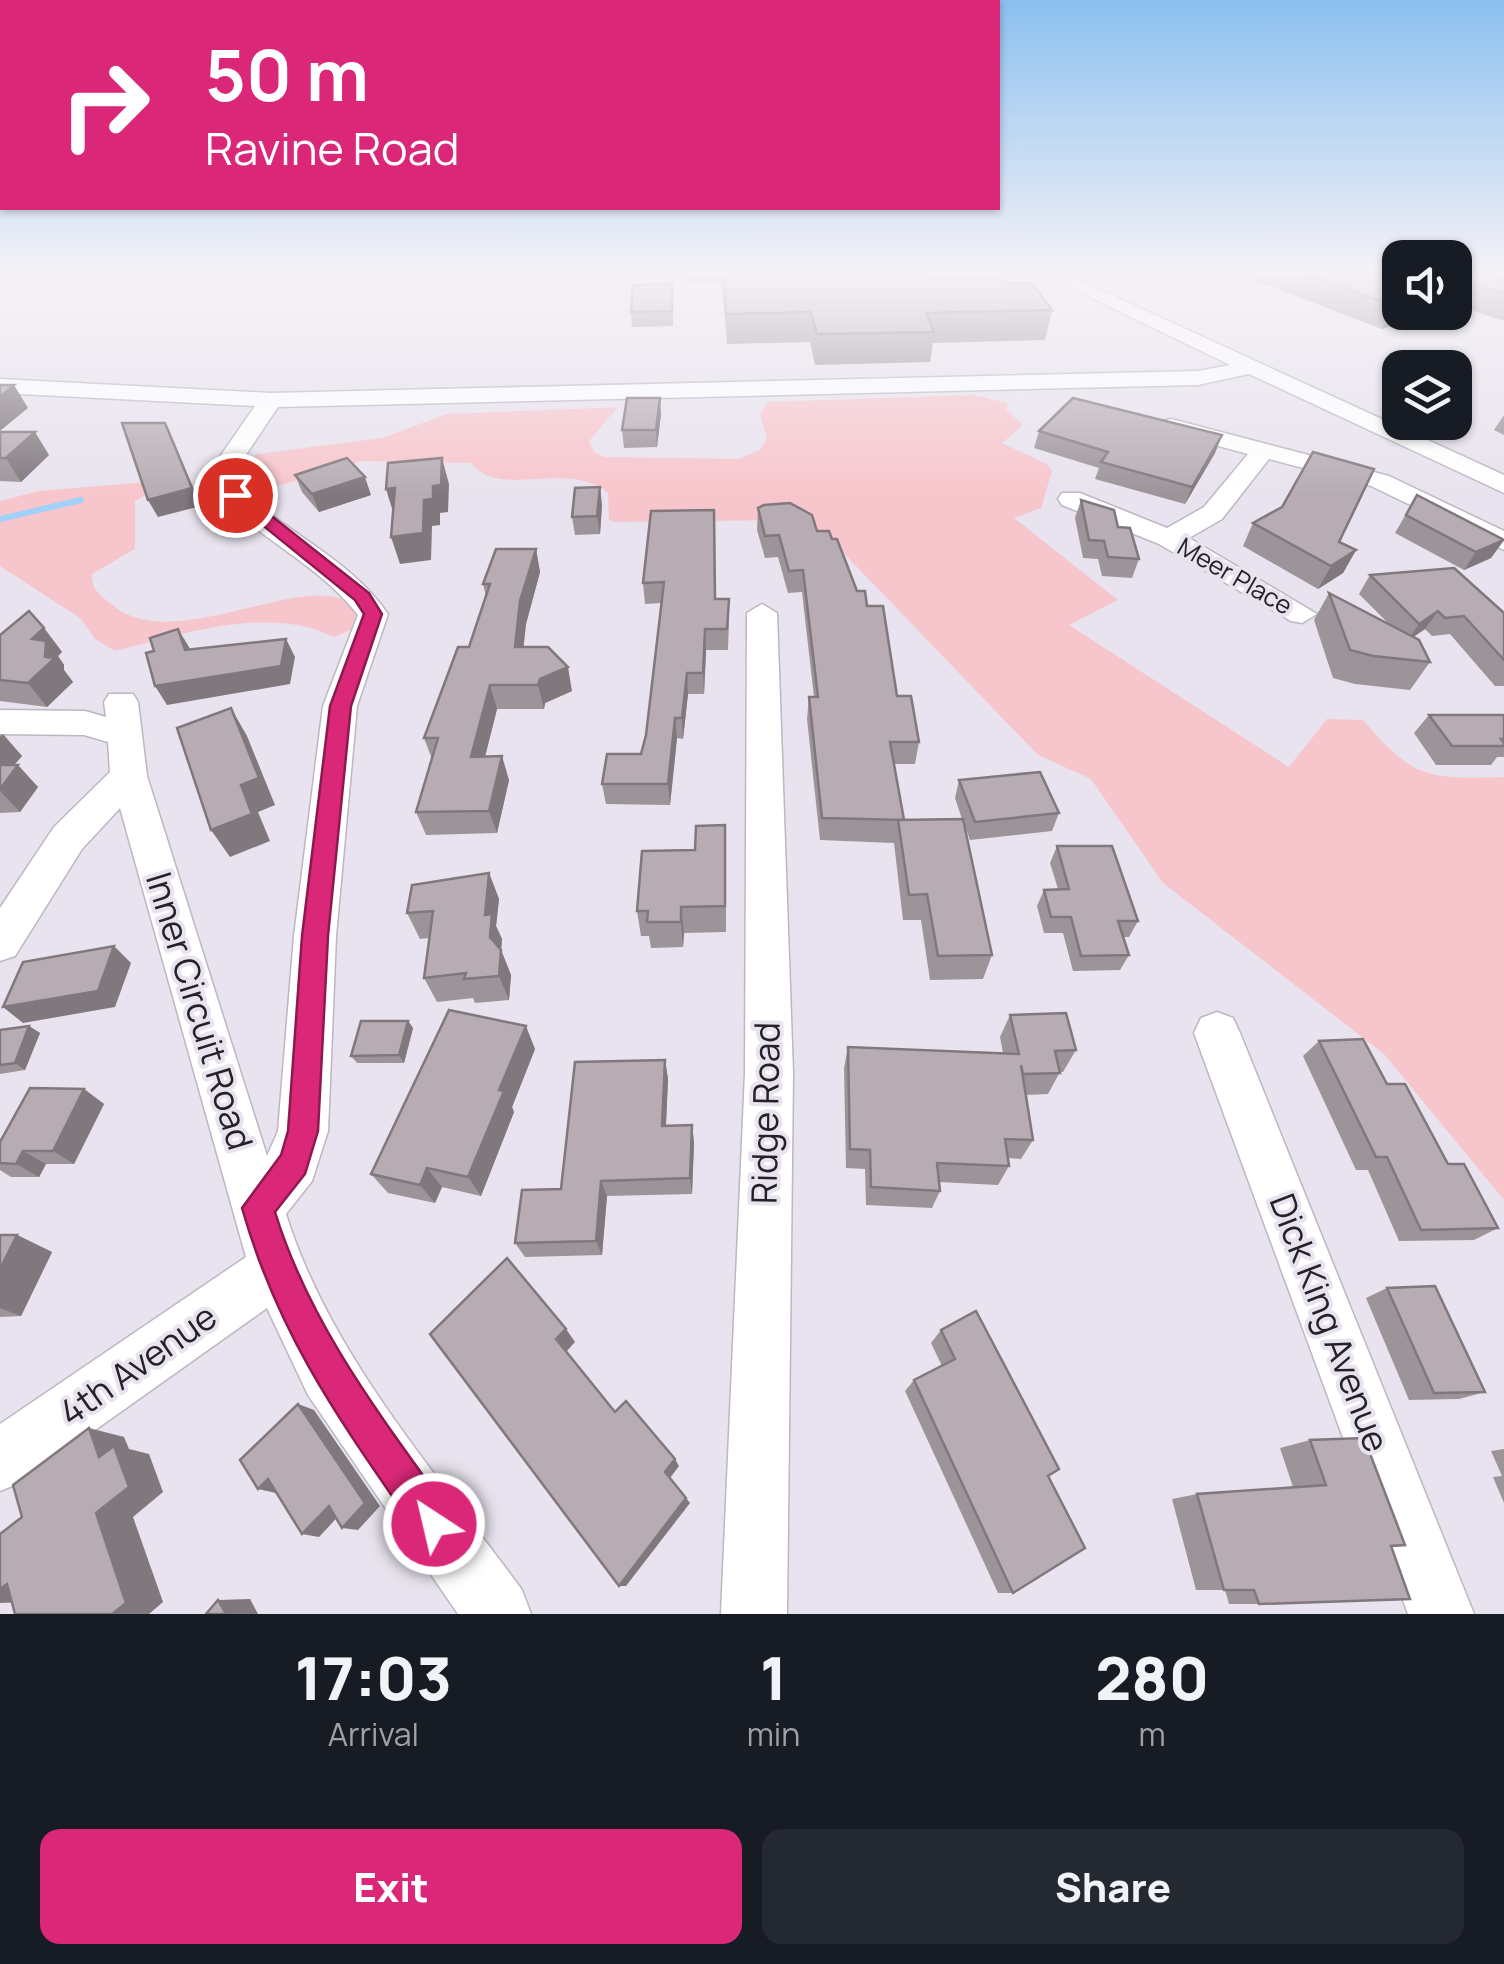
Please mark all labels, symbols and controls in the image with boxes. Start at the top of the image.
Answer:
text: 50 m [205,26,369,122]
icon: right [40,40,170,170]
text: Ravine Road [205,117,459,179]
map controls [1382,240,1472,440]
button: sound [1382,240,1472,330]
button: layers [1382,350,1472,440]
pin [193,453,278,538]
icon: arrive [208,468,263,523]
street label: Meer Place [1171,529,1299,623]
street label: Inner Circuit Road [135,866,265,1155]
street label: Ridge Road [739,1022,791,1204]
street label: Dick King Avenue [1259,1187,1401,1459]
street label: 4th Avenue [49,1292,226,1436]
position arrow [382,1472,486,1576]
text: 17:03 [295,1636,452,1718]
text: 1 [760,1636,787,1718]
text: 280 [1095,1636,1209,1718]
text: Arrival [328,1712,419,1756]
text: min [747,1712,800,1756]
text: m [1139,1712,1166,1756]
button: Exit [40,1829,742,1944]
button: Share [762,1829,1464,1944]

